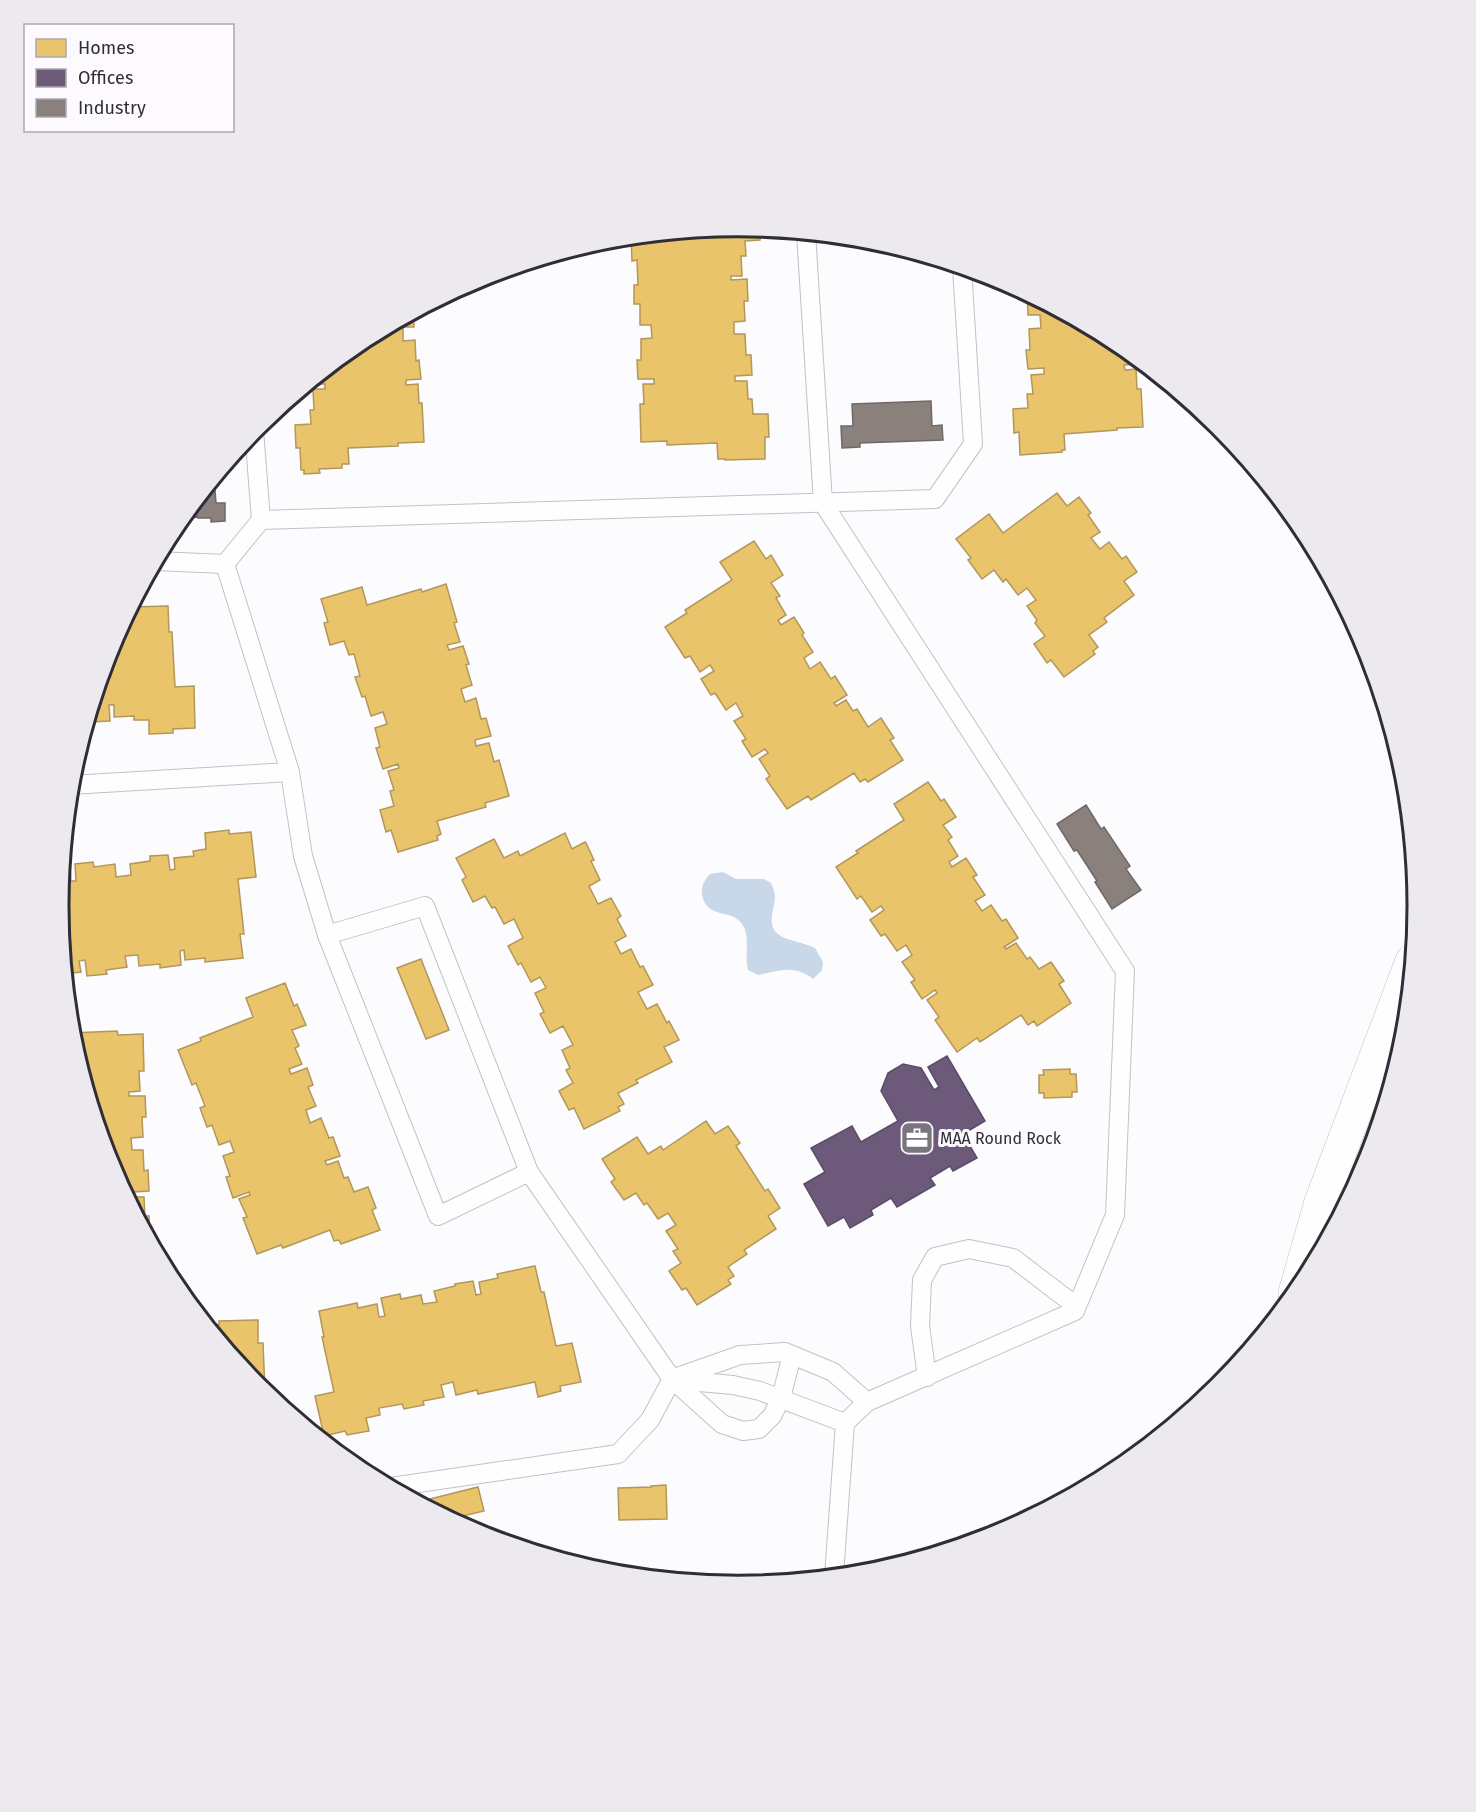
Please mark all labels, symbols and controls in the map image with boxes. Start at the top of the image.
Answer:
legend [24,24,234,132]
text: Homes [78,37,134,59]
text: Offices [78,67,133,89]
text: Industry [78,97,146,119]
office icon: MAA Round Rock [899,1120,935,1156]
place label: MAA Round Rock [940,1129,1062,1148]

